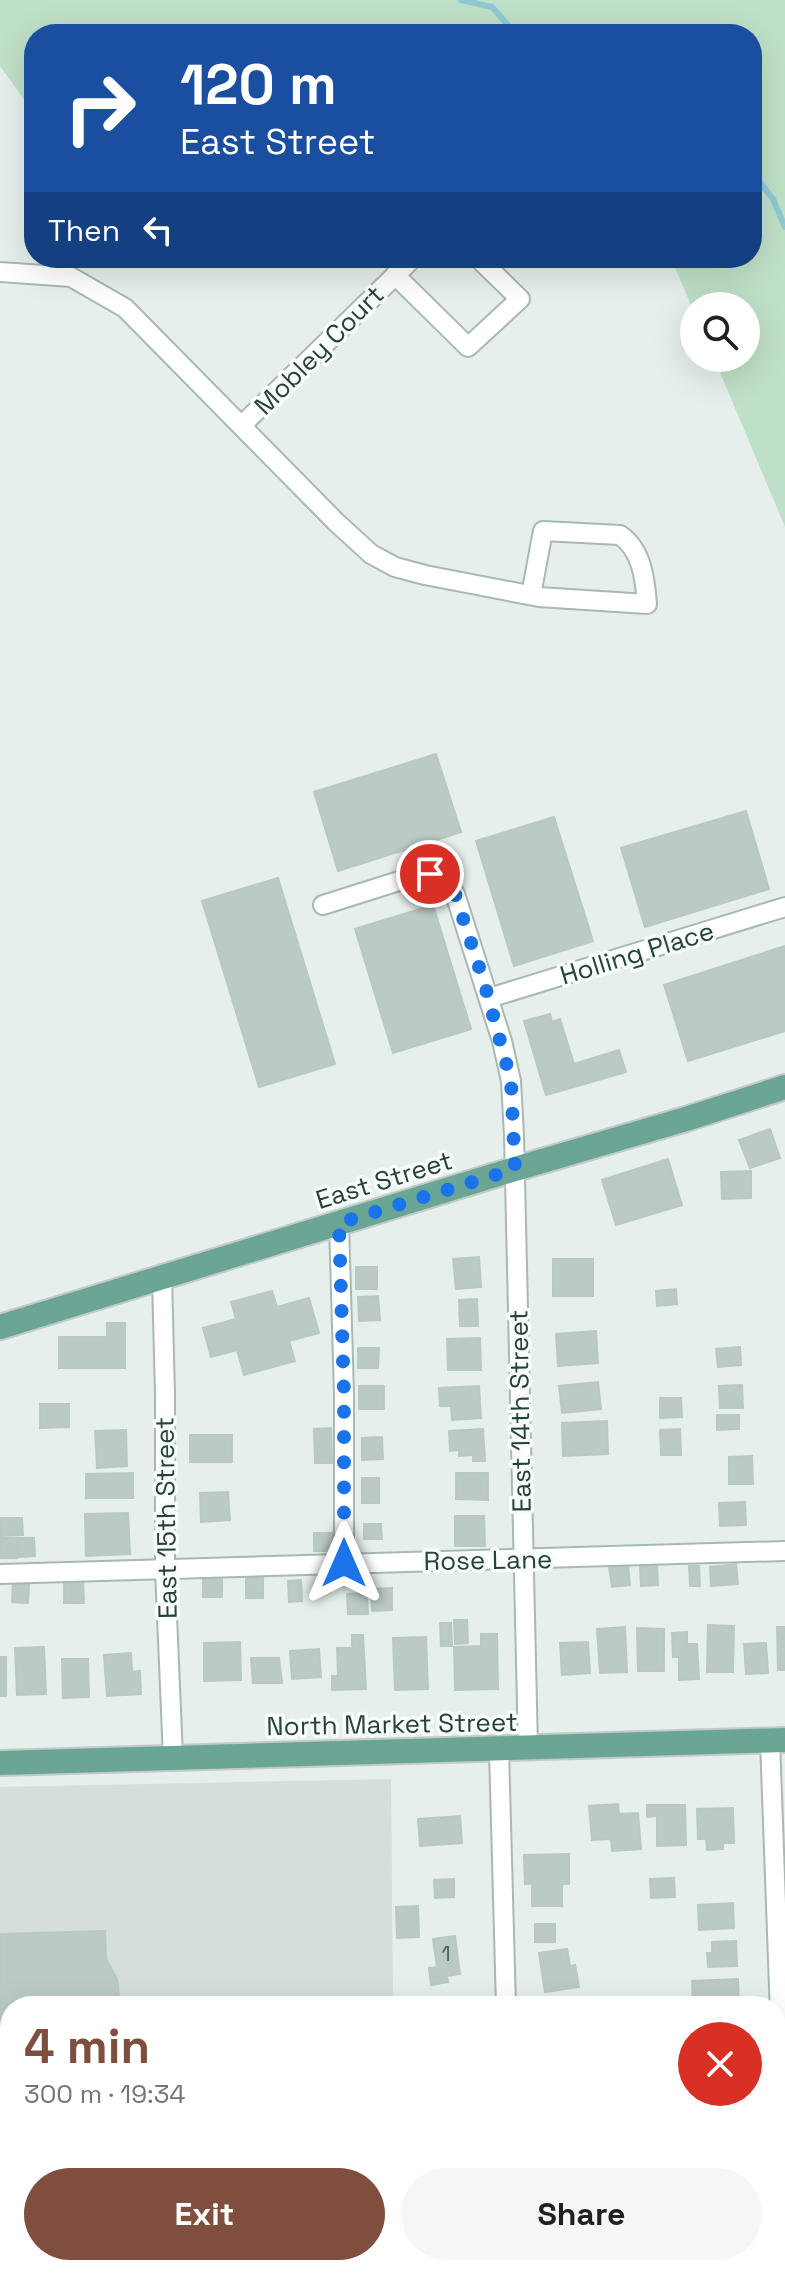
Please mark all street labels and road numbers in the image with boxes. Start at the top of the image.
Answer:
street label: Mobley Court [247,278,391,422]
street label: Holling Place [556,913,718,993]
street label: East Street [312,1143,456,1217]
street label: East 14th Street [501,1309,539,1513]
street label: East 15th Street [147,1417,185,1619]
street label: Rose Lane [423,1542,553,1578]
street label: North Market Street [266,1705,518,1743]

